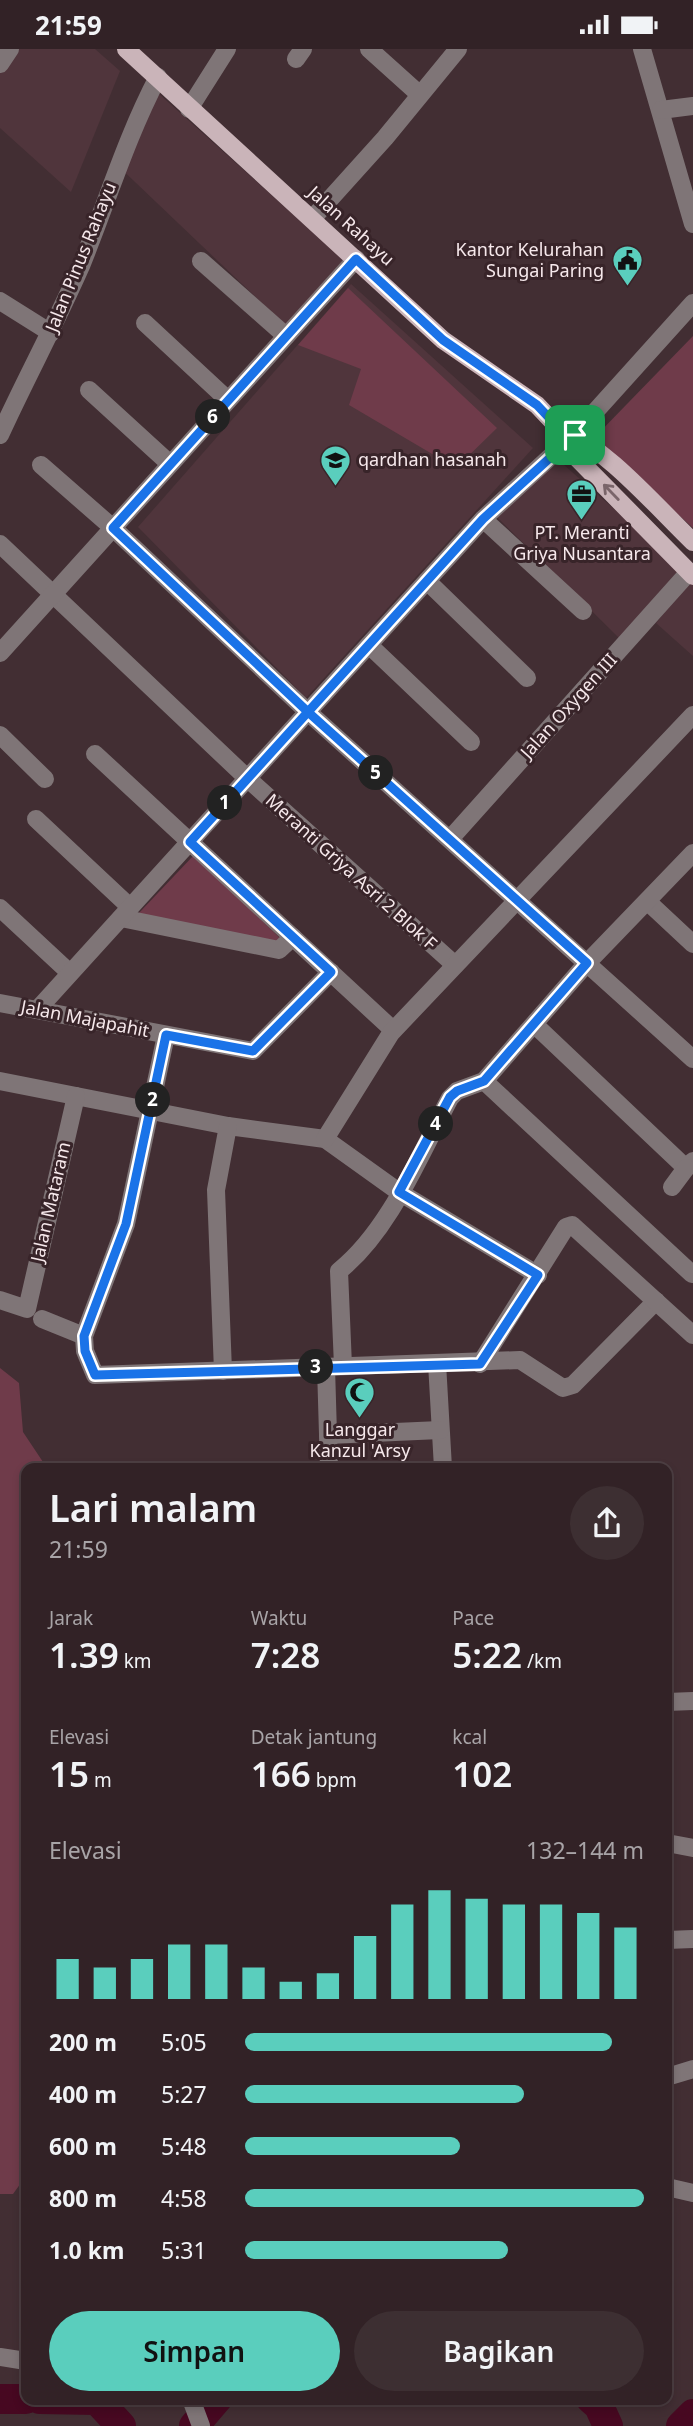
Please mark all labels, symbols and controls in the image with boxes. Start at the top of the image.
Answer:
text: 21:59 [35,7,102,43]
street label: Jalan Pinus Rahayu [38,178,121,337]
street label: Jalan Rahayu [302,179,400,270]
place label: Kantor Kelurahan Sungai Paring [456,237,604,282]
public building icon: Kantor Kelurahan Sungai Paring [610,243,644,287]
pin: 6 [196,399,230,435]
text: 6 [207,403,218,429]
pin [545,405,605,465]
icon: arrive [556,416,594,454]
school or university icon: qardhan hasanah [318,443,352,487]
place label: qardhan hasanah [358,447,507,471]
office icon: PT. Meranti Griya Nusantara [565,478,599,522]
one-way arrow [603,484,620,501]
place label: PT. Meranti Griya Nusantara [513,520,651,565]
street label: Jalan Oxygen III [513,648,622,765]
pin: 5 [358,755,394,791]
text: 5 [370,759,381,785]
pin: 1 [208,785,243,821]
street label: Meranti Griya Asri 2 Blok F [261,788,442,955]
text: 1 [219,789,230,815]
street label: Jalan Majapahit [17,993,152,1042]
pin: 2 [136,1083,170,1117]
text: 2 [147,1086,158,1112]
pin: 4 [418,1107,453,1141]
text: 4 [430,1110,441,1136]
street label: Jalan Mataram [24,1139,76,1266]
pin: 3 [298,1349,334,1385]
text: 3 [310,1353,321,1379]
mosque icon: Langgar Kanzul 'Arsy [343,1375,377,1419]
place label: Langgar Kanzul 'Arsy [310,1417,411,1462]
text: Lari malam [49,1481,257,1533]
button: share [570,1486,644,1560]
text: 21:59 [49,1533,108,1565]
text: Jarak [49,1605,93,1631]
text: Waktu [251,1605,307,1631]
text: Pace [452,1605,494,1631]
text: 1.39 [49,1631,119,1678]
text: 7:28 [251,1631,320,1678]
text: 5:22 [452,1631,522,1678]
text: km [119,1648,152,1674]
text: /km [522,1648,562,1674]
text: Elevasi [49,1724,109,1750]
text: Detak jantung [251,1724,377,1750]
text: kcal [452,1724,487,1750]
text: 15 [49,1750,89,1797]
text: 166 [251,1750,311,1797]
text: 102 [452,1750,512,1797]
text: m [89,1767,112,1793]
text: bpm [311,1767,357,1793]
text: Elevasi [49,1834,122,1866]
text: 132–144 m [526,1834,644,1866]
text: 200 m [49,2026,117,2058]
text: 5:05 [161,2026,207,2058]
text: 400 m [49,2078,117,2110]
text: 5:27 [161,2078,207,2110]
text: 600 m [49,2130,117,2162]
text: 5:48 [161,2130,207,2162]
text: 800 m [49,2182,117,2214]
text: 4:58 [161,2182,207,2214]
text: 1.0 km [49,2234,124,2266]
text: 5:31 [161,2234,207,2266]
button: Simpan [49,2311,340,2391]
button: Bagikan [354,2311,644,2391]

